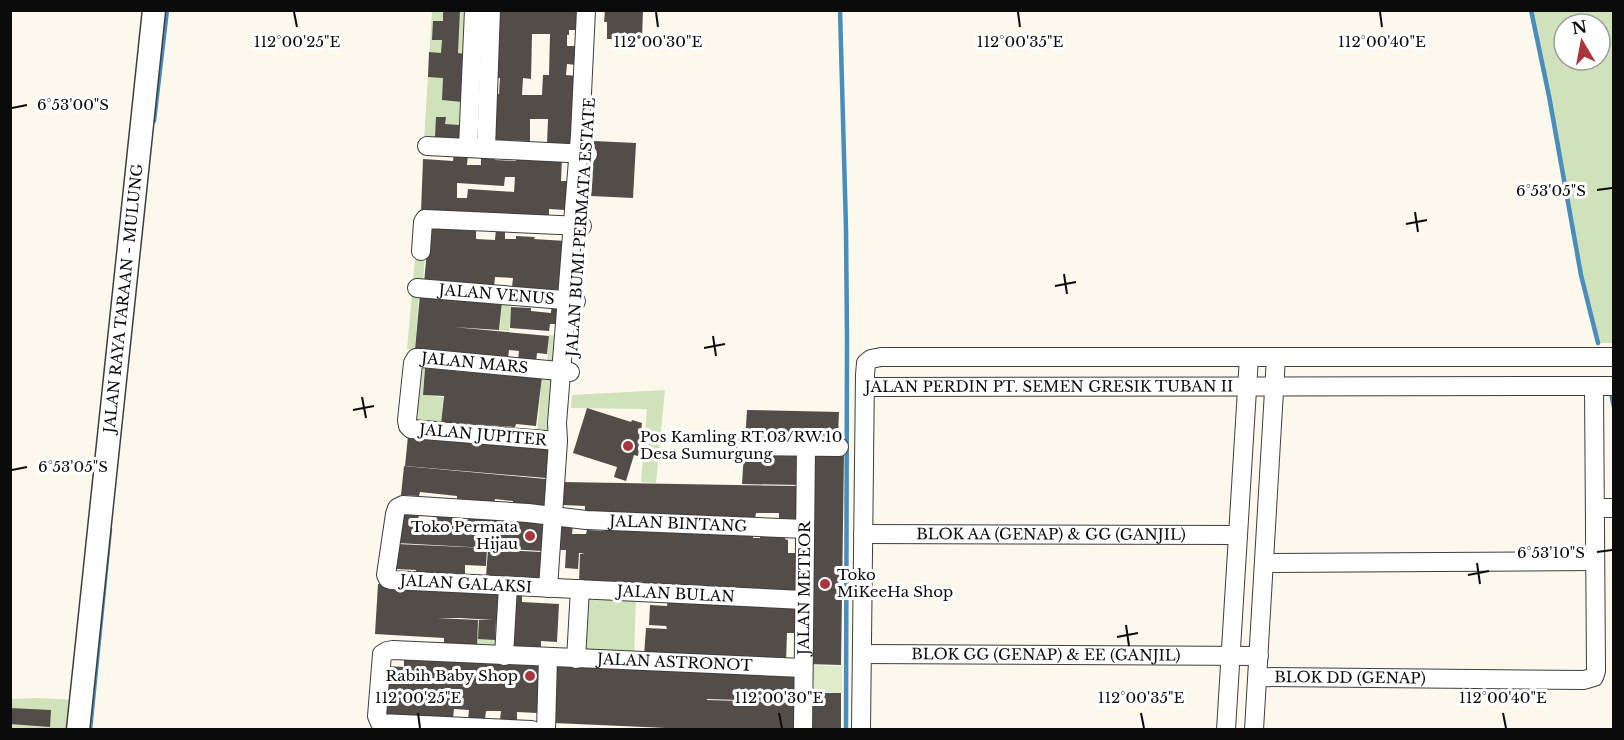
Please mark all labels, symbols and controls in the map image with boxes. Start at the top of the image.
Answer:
north arrow [1552,12,1612,72]
text: N [1570,16,1589,38]
text: 112°00'25"E [254,32,340,51]
text: 112°00'30"E [614,32,703,51]
text: 112°00'35"E [977,32,1063,51]
text: 112°00'40"E [1338,32,1426,51]
text: 6°53'00"S [37,95,109,114]
street label: JALAN BUMI PERMATA ESTATE [562,97,599,359]
street label: JALAN RAYA TARAAN - MULUNG [99,163,147,436]
text: 6°53'05"S [1516,181,1586,200]
street label: JALAN VENUS [436,280,555,308]
street label: JALAN MARS [419,348,529,377]
street label: JALAN PERDIN PT. SEMEN GRESIK TUBAN II [863,377,1233,396]
street label: JALAN JUPITER [417,419,549,450]
place label: Pos Kamling RT.03/RW.10 Desa Sumurgung [640,427,842,463]
marker: Pos Kamling RT.03/RW.10 Desa Sumurgung [621,439,635,453]
text: 6°53'05"S [38,457,108,476]
street label: JALAN BINTANG [607,511,748,536]
place label: Toko Permata Hijau [411,517,519,553]
street label: JALAN METEOR [794,520,814,657]
street label: BLOK AA (GENAP) & GG (GANJIL) [916,524,1186,544]
marker: Toko Permata Hijau [523,529,537,543]
text: 6°53'10"S [1517,543,1585,562]
place label: Toko MiKeeHa Shop [837,565,953,601]
street label: JALAN GALAKSI [398,570,533,596]
marker: Toko MiKeeHa Shop [818,577,832,591]
street label: JALAN BULAN [615,581,735,606]
street label: BLOK GG (GENAP) & EE (GANJIL) [911,644,1181,665]
street label: JALAN ASTRONOT [595,649,753,675]
place label: Rabih Baby Shop [386,666,518,685]
street label: BLOK DD (GENAP) [1274,667,1426,688]
marker: Rabih Baby Shop [523,669,537,683]
text: 112°00'25"E [375,688,461,707]
text: 112°00'30"E [735,688,824,707]
text: 112°00'35"E [1098,688,1184,707]
text: 112°00'40"E [1459,688,1547,707]

